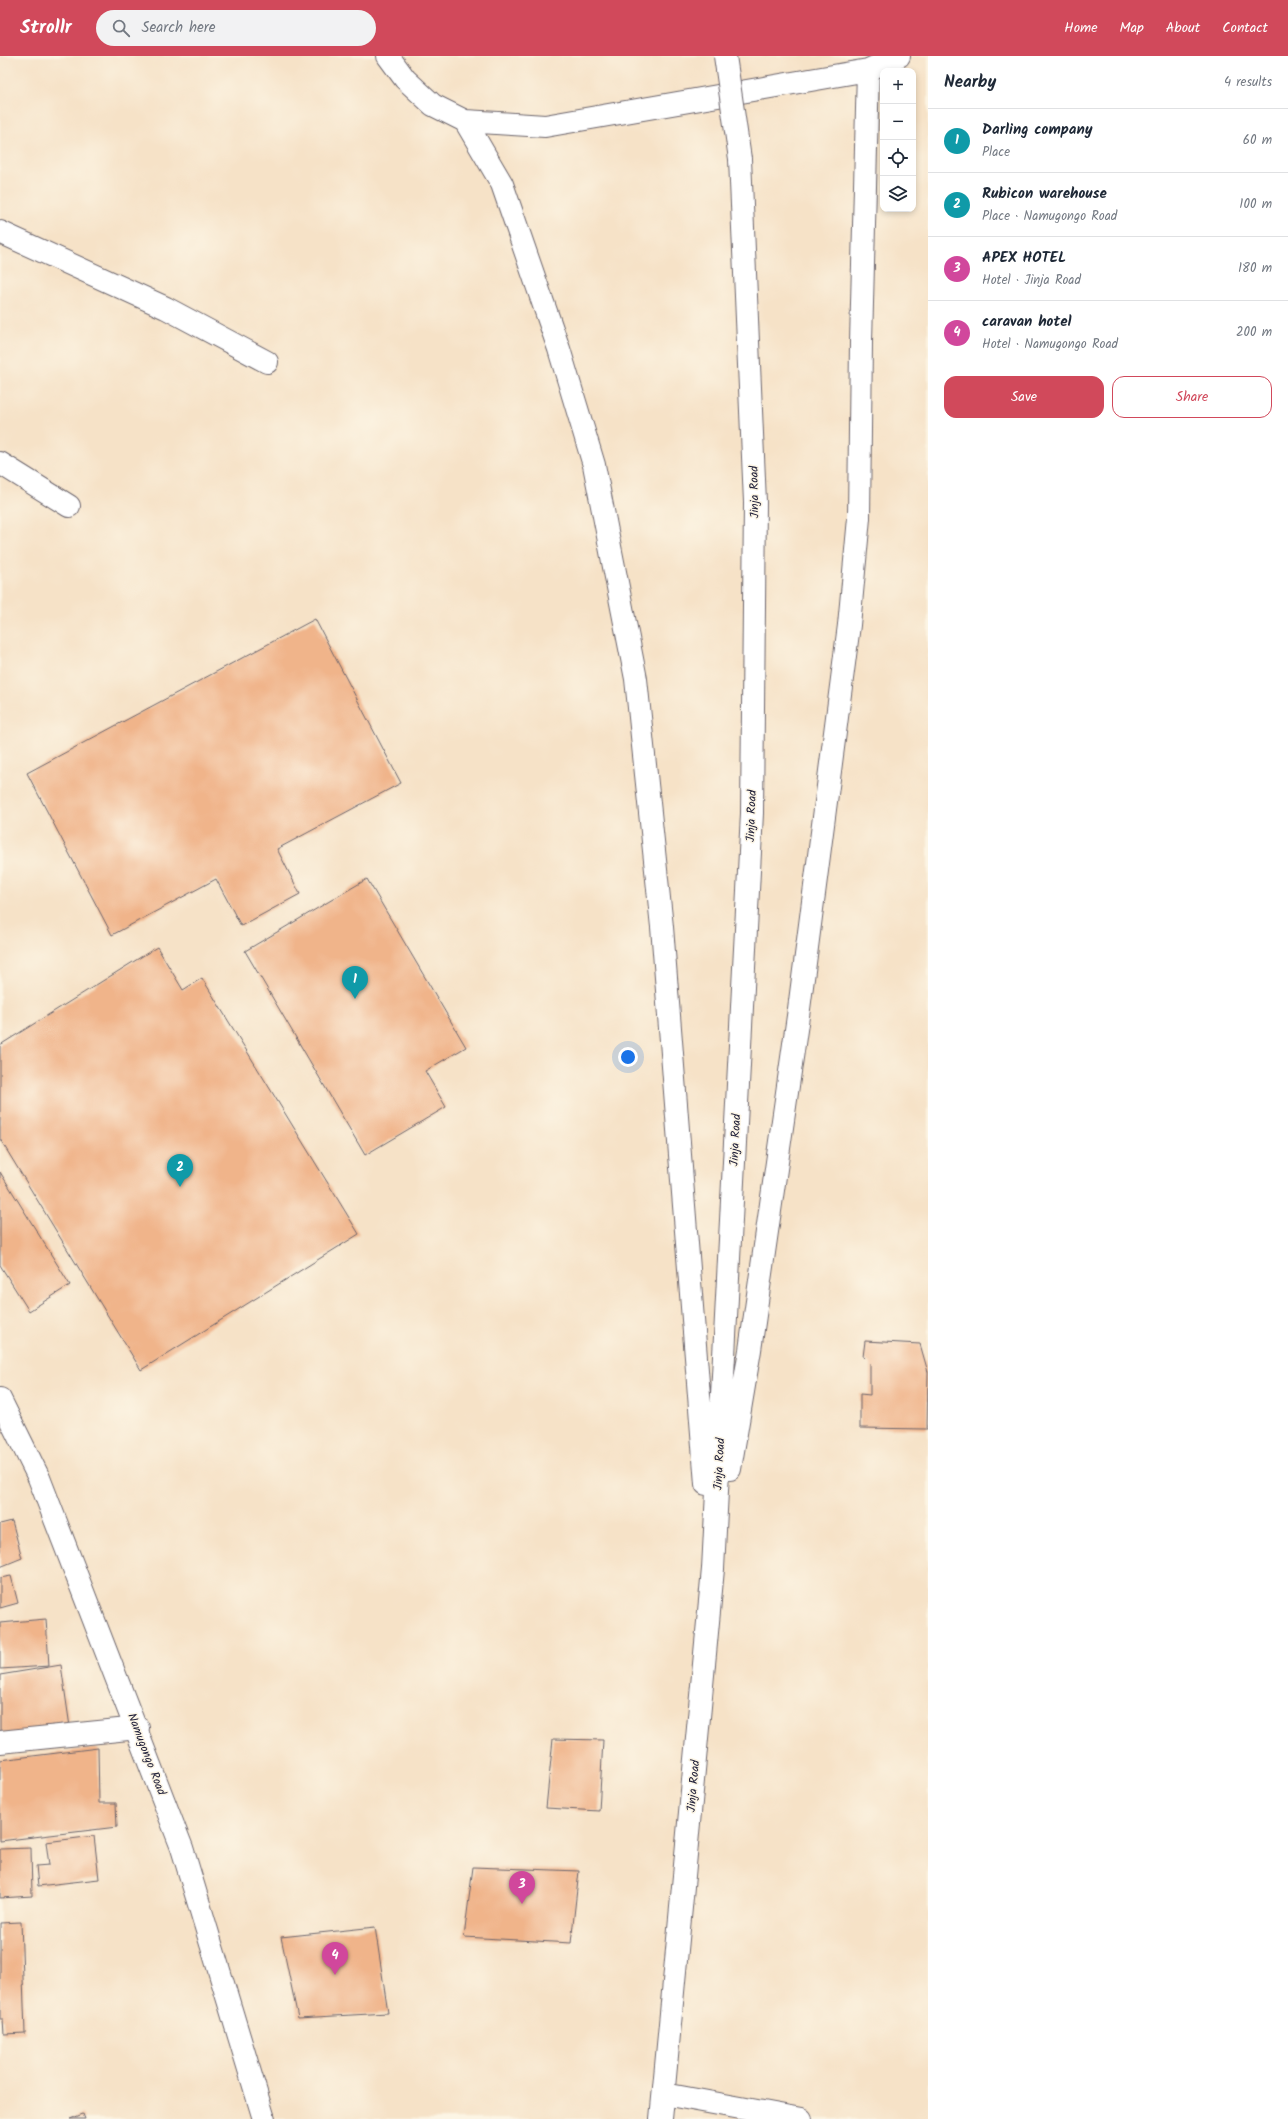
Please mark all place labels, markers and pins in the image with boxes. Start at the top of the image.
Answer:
pin: 1 [342,966,368,999]
pin: 2 [167,1154,193,1187]
pin: 3 [509,1871,535,1904]
pin: 4 [322,1942,348,1975]

